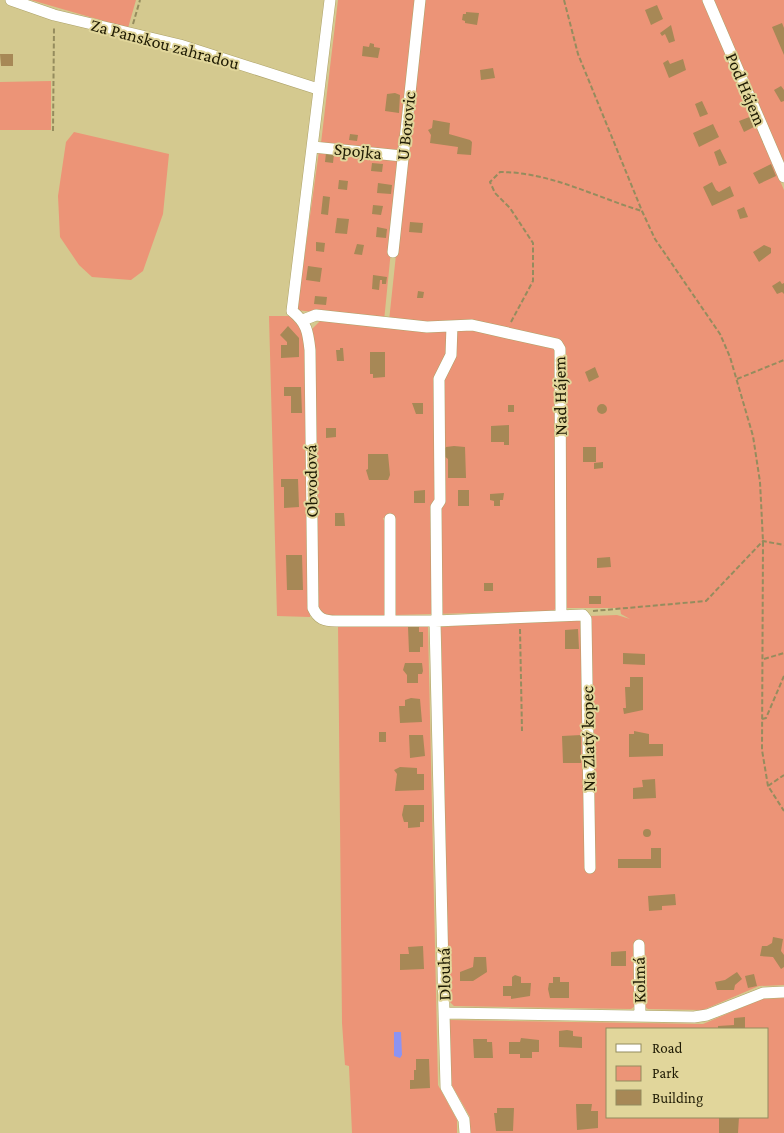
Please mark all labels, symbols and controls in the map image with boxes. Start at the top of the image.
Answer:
street label: Za Panskou zahradou [88,15,242,74]
street label: Pod Hájem [721,49,771,129]
street label: U Borovic [392,90,420,161]
street label: Spojka [333,139,383,164]
street label: Nad Hájem [549,355,572,436]
street label: Obvodová [300,444,322,518]
street label: Na Zlatý kopec [577,686,599,792]
street label: Dlouhá [434,947,454,1001]
street label: Kolmá [629,957,649,1003]
legend [606,1028,769,1118]
text: Road [652,1040,683,1056]
text: Park [652,1065,679,1081]
text: Building [652,1090,703,1107]

